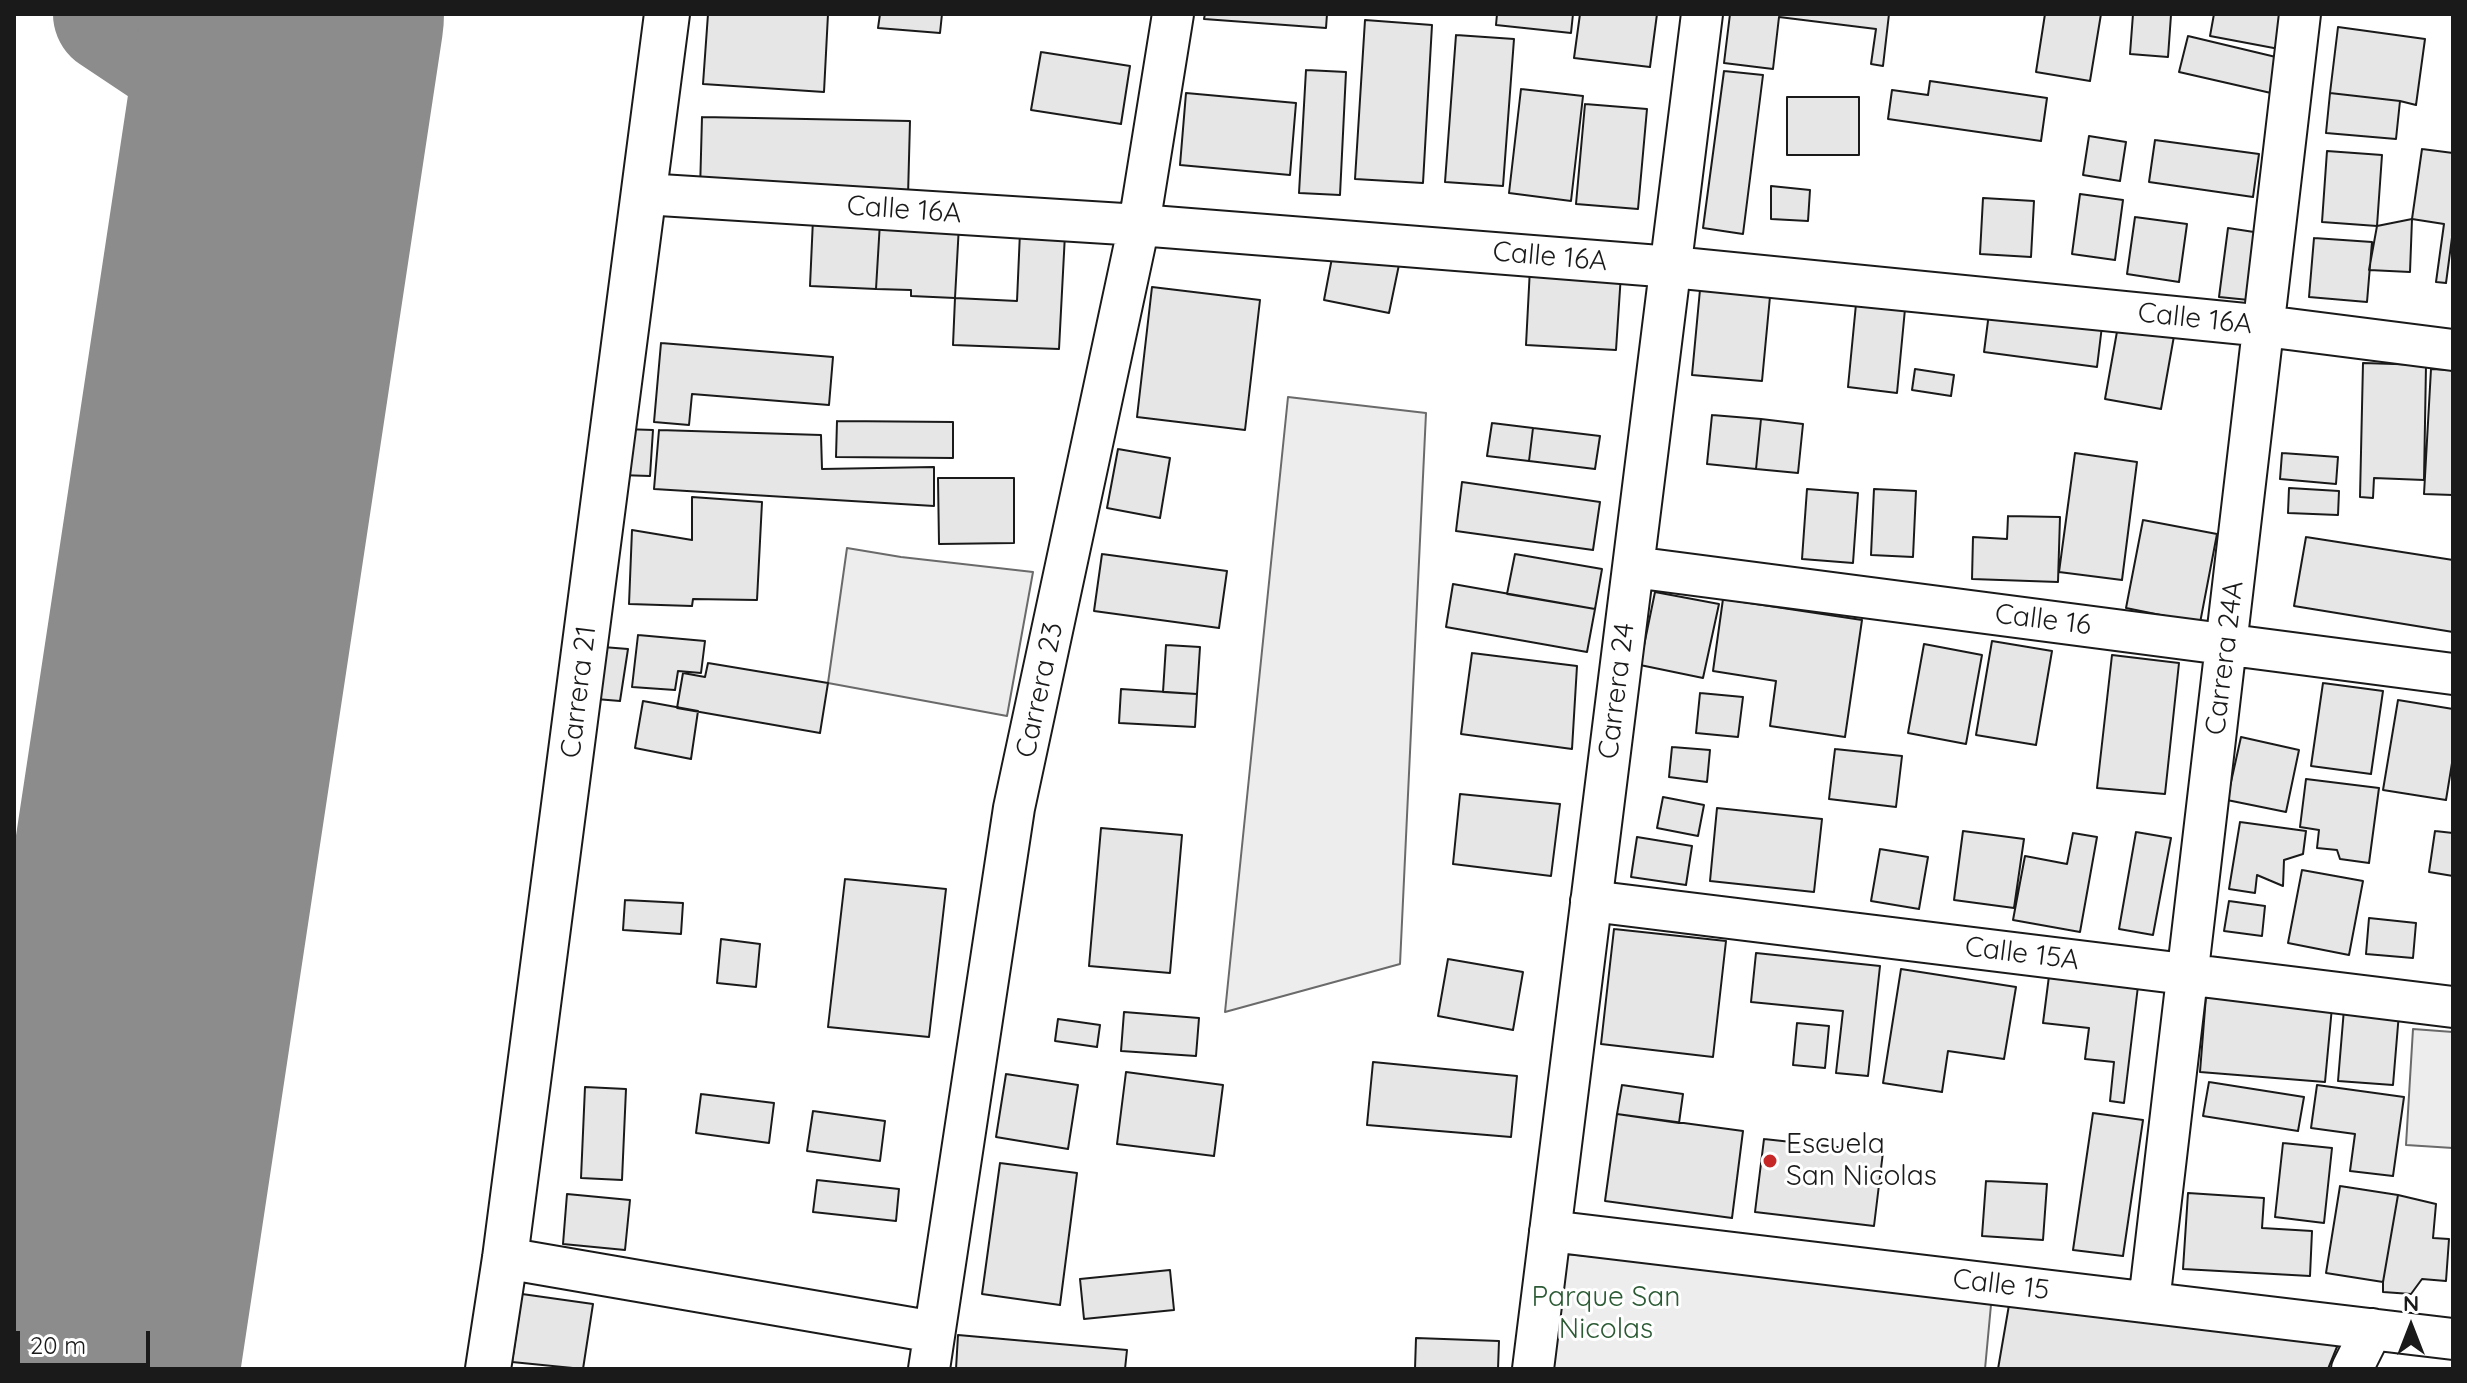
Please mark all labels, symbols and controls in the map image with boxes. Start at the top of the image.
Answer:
street label: Calle 16A [846,189,962,231]
street label: Calle 16A [1491,235,1609,279]
street label: Calle 16A [2136,296,2254,342]
street label: Carrera 24A [2199,579,2251,737]
street label: Calle 16 [1993,597,2093,643]
street label: Carrera 23 [1009,619,1071,761]
street label: Carrera 24 [1592,621,1642,761]
street label: Carrera 21 [554,624,604,760]
street label: Calle 15A [1963,930,2081,978]
place label: Escuela San Nicolas [1786,1128,1937,1194]
marker: Escuela San Nicolas [1761,1152,1779,1170]
street label: Calle 15 [1951,1262,2051,1308]
park label: Parque San Nicolas [1532,1281,1680,1347]
north arrow [2371,1287,2451,1367]
text: N [2403,1289,2419,1317]
scale bar [20,1315,154,1365]
text: 20 m [30,1330,86,1360]

